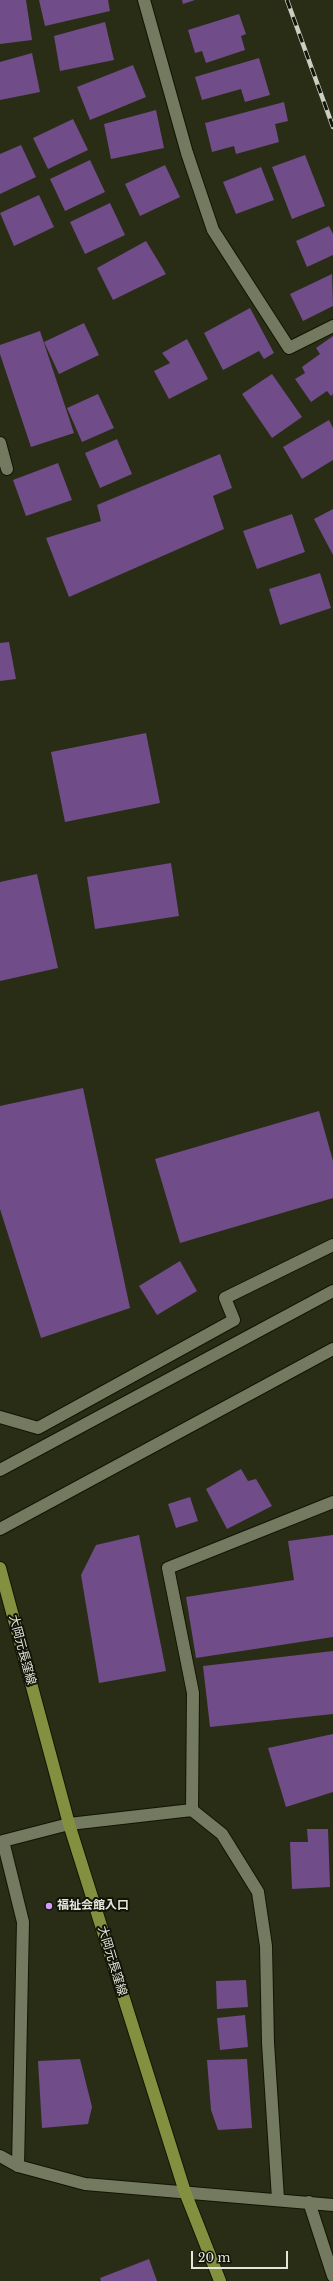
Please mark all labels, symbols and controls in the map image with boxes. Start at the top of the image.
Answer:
street label: 大岡元長窪線 [6,1613,38,1687]
place label: 福祉会館入口 [57,1899,129,1913]
marker: 福祉会館入口 [44,1901,54,1911]
street label: 大岡元長窪線 [95,1924,129,1998]
scale bar [193,2243,290,2269]
text: 20 m [198,2250,230,2265]

